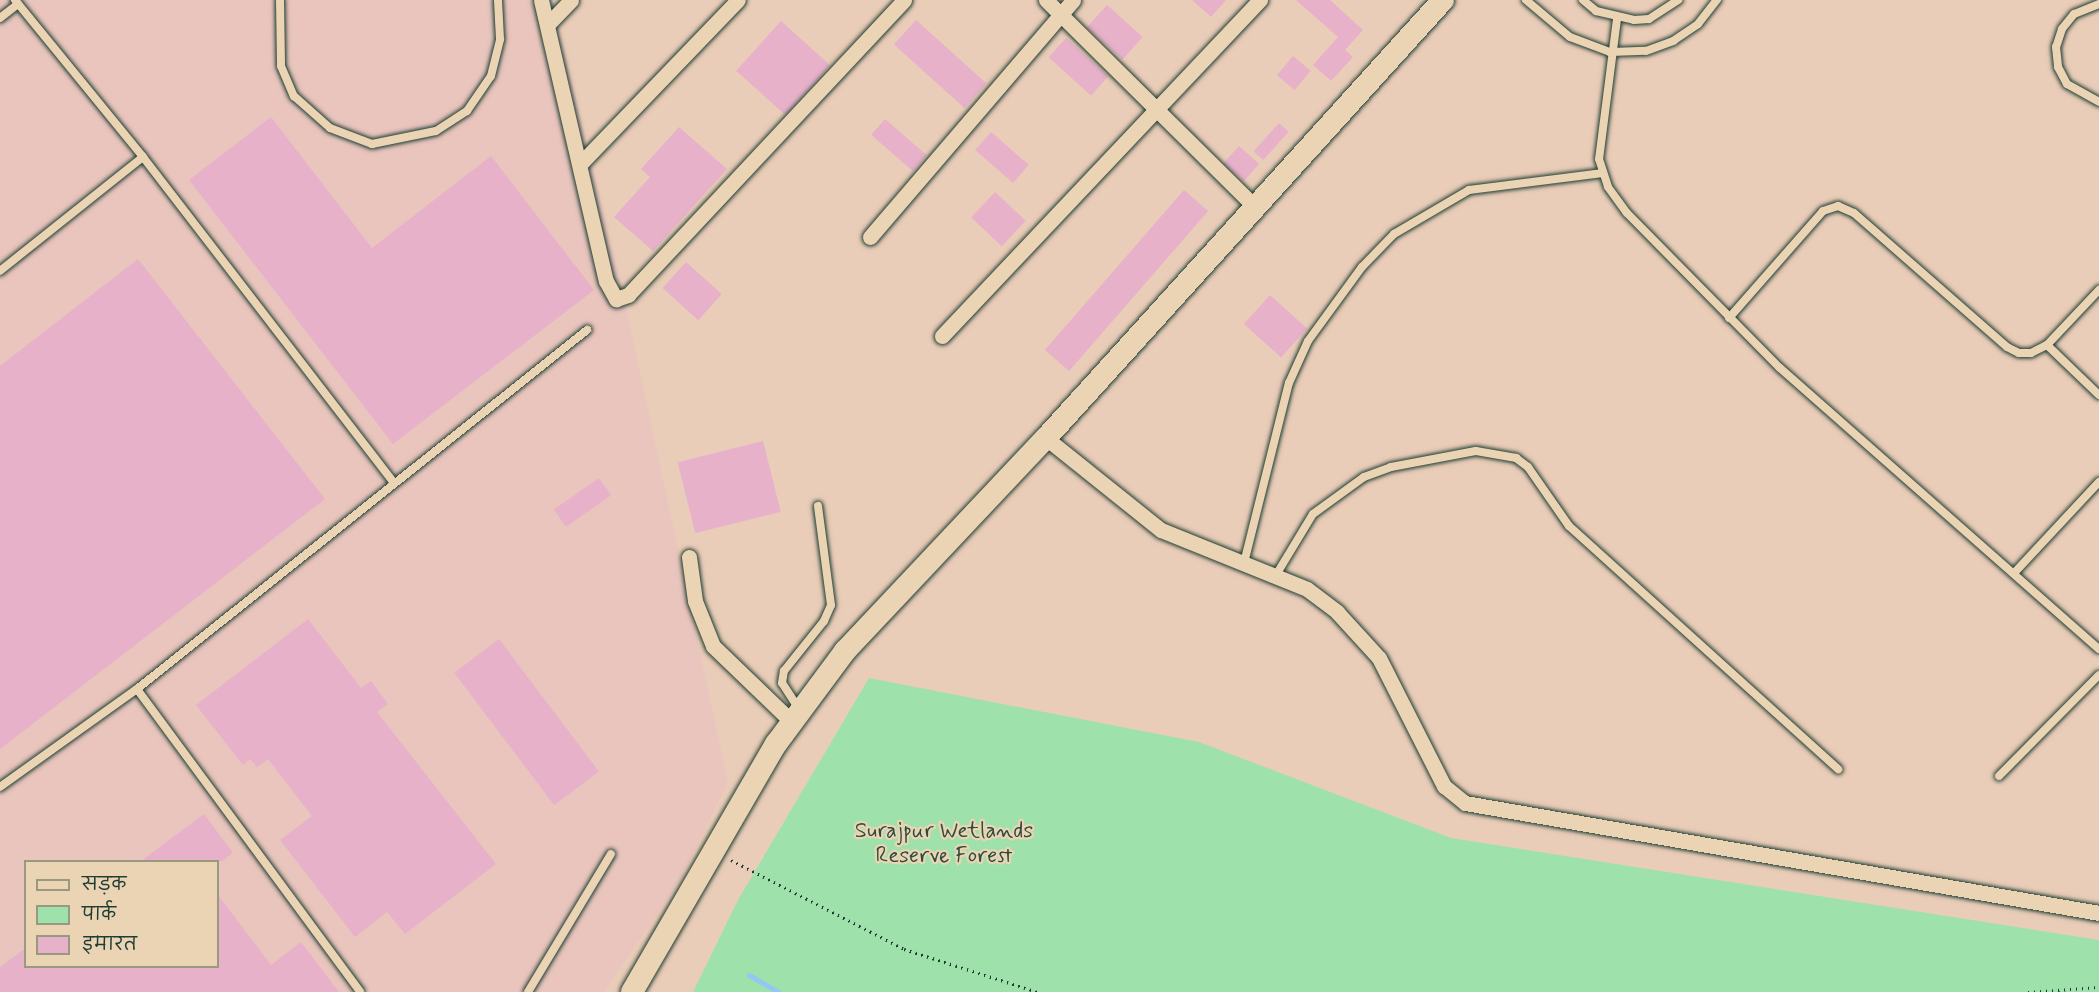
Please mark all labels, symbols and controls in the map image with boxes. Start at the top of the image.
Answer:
park label: Surajpur Wetlands Reserve Forest [860,818,1028,870]
legend [24,860,219,968]
text: सड़क [82,873,126,897]
text: पार्क [82,903,116,927]
text: इमारत [82,933,137,957]

